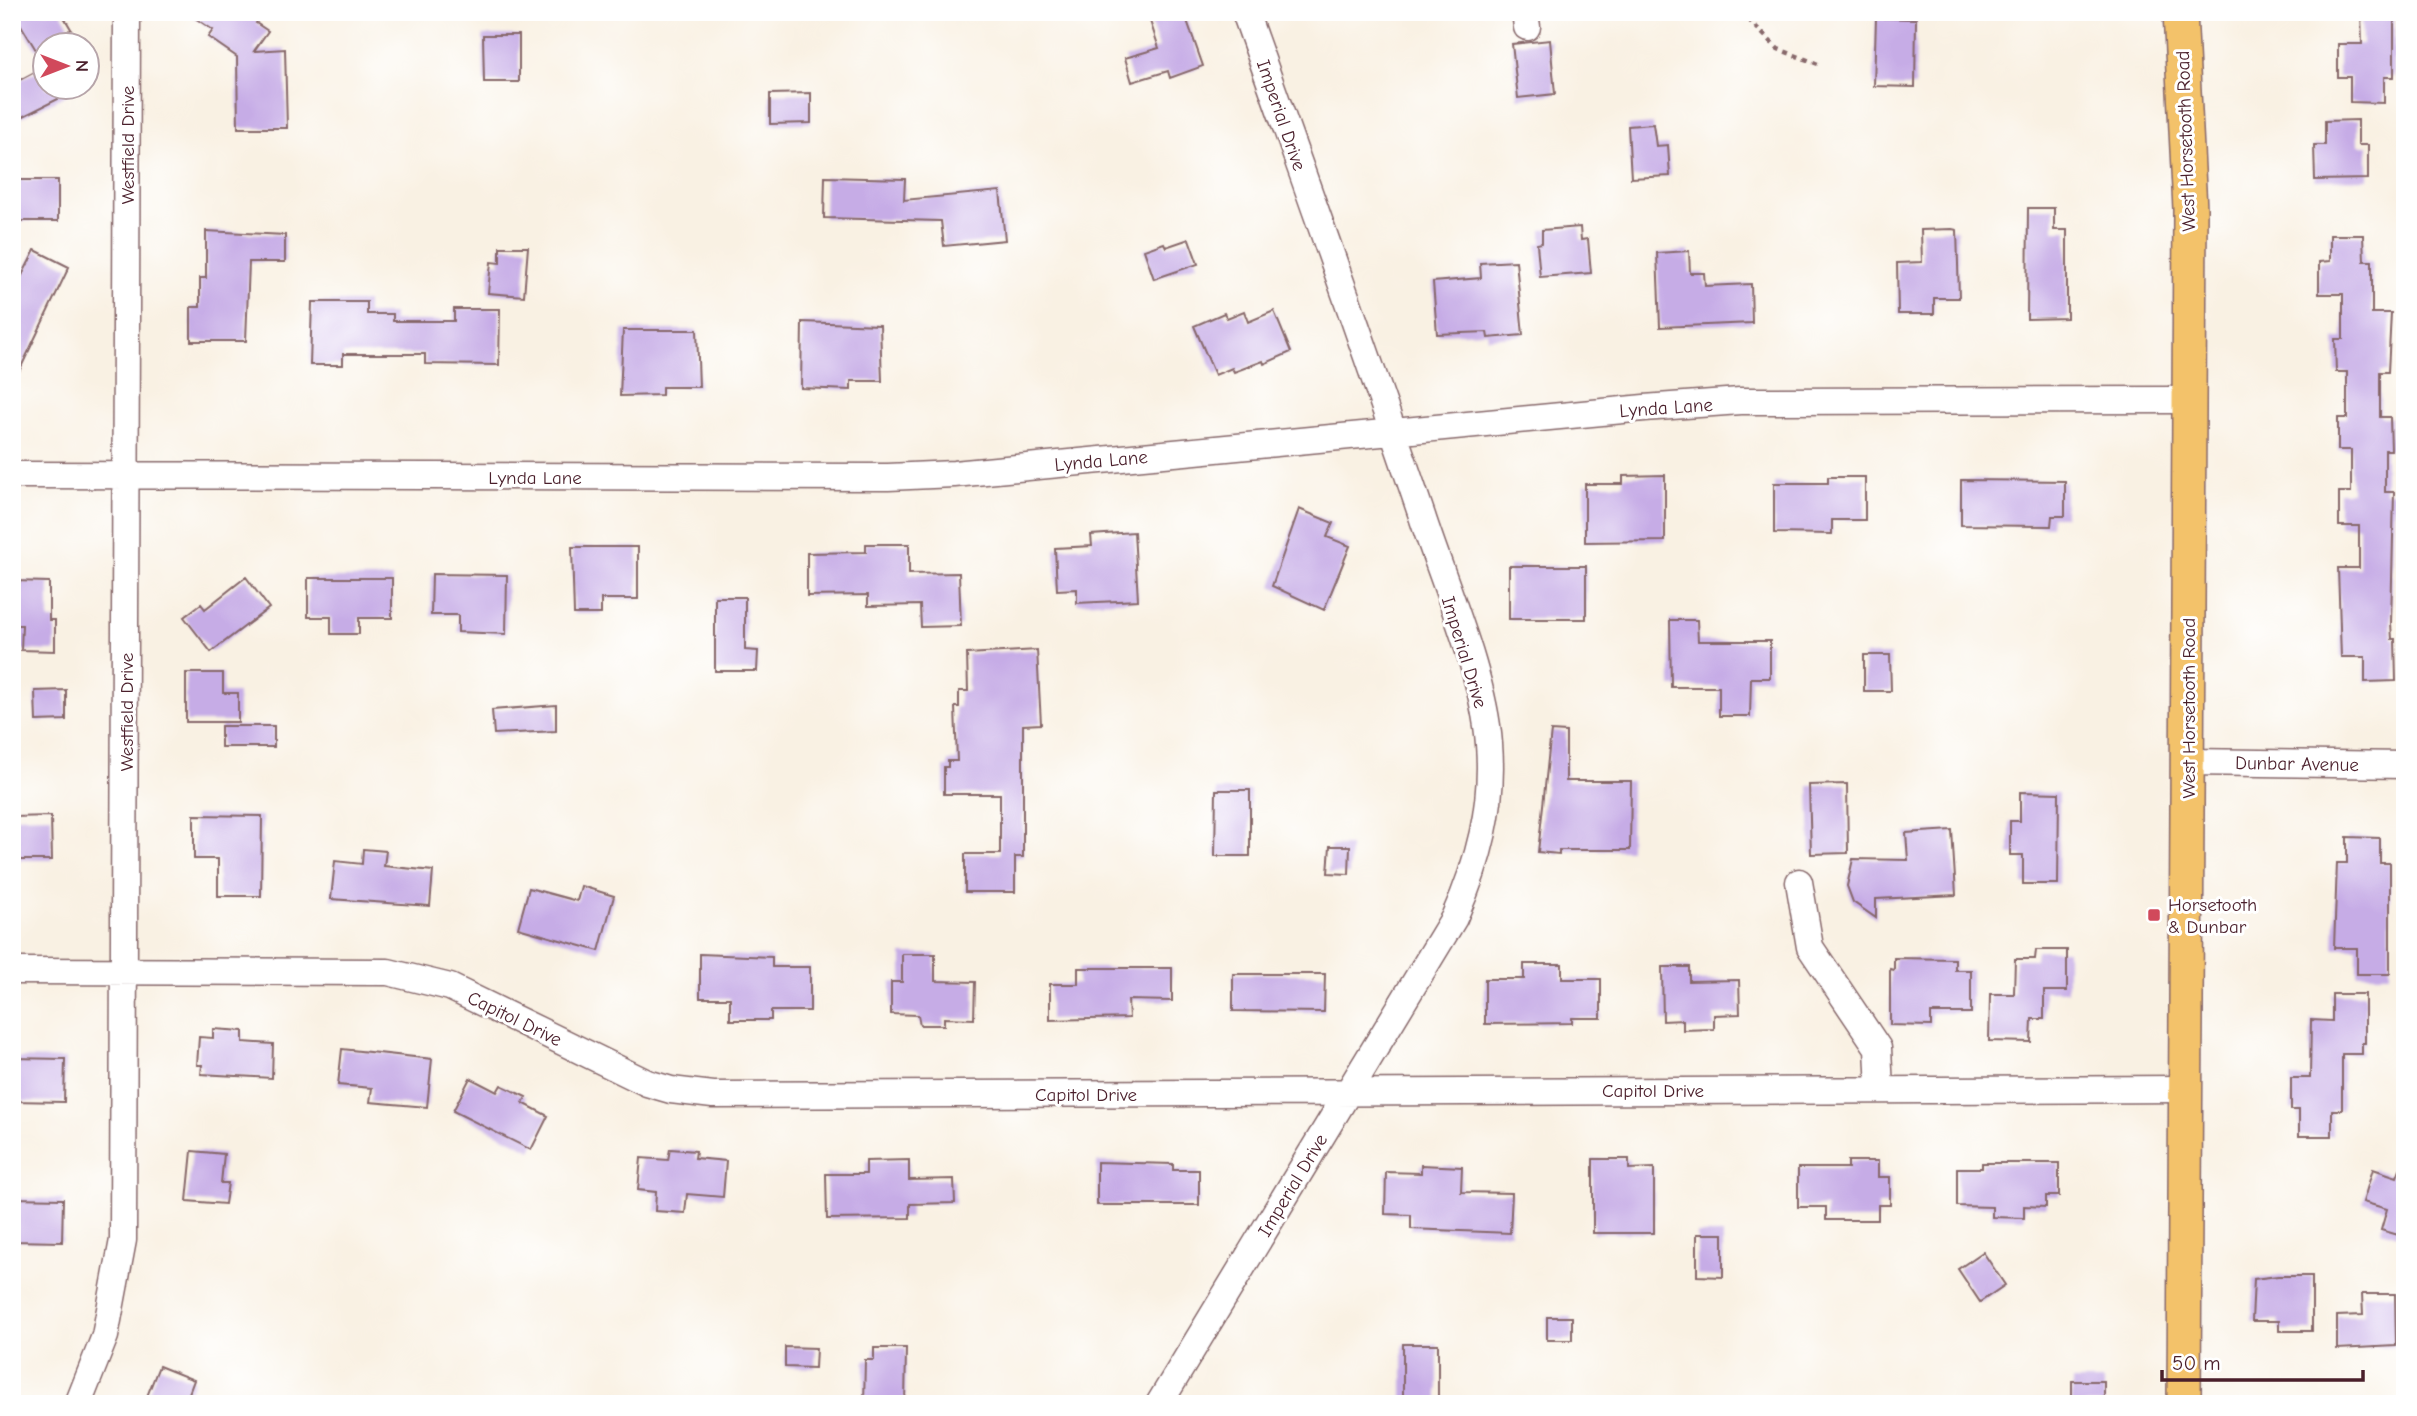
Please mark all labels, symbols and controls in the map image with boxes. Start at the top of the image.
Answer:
north arrow [32,32,102,102]
street label: West Horsetooth Road [2172,50,2200,232]
street label: Imperial Drive [1252,57,1310,174]
text: N [71,60,93,72]
street label: Westfield Drive [117,86,139,204]
street label: Lynda Lane [1619,394,1714,422]
street label: Lynda Lane [1053,446,1149,476]
street label: Lynda Lane [488,467,582,489]
street label: Imperial Drive [1437,594,1491,711]
street label: West Horsetooth Road [2178,618,2200,798]
street label: Westfield Drive [116,653,138,771]
street label: Dunbar Avenue [2235,752,2359,776]
place label: Horsetooth & Dunbar [2168,894,2257,938]
marker: Horsetooth & Dunbar [2146,907,2162,923]
street label: Capitol Drive [464,987,565,1051]
street label: Capitol Drive [1602,1080,1704,1102]
street label: Capitol Drive [1035,1084,1137,1106]
street label: Imperial Drive [1254,1130,1332,1241]
scale bar [2162,1339,2363,1383]
text: 50 m [2172,1351,2221,1375]

